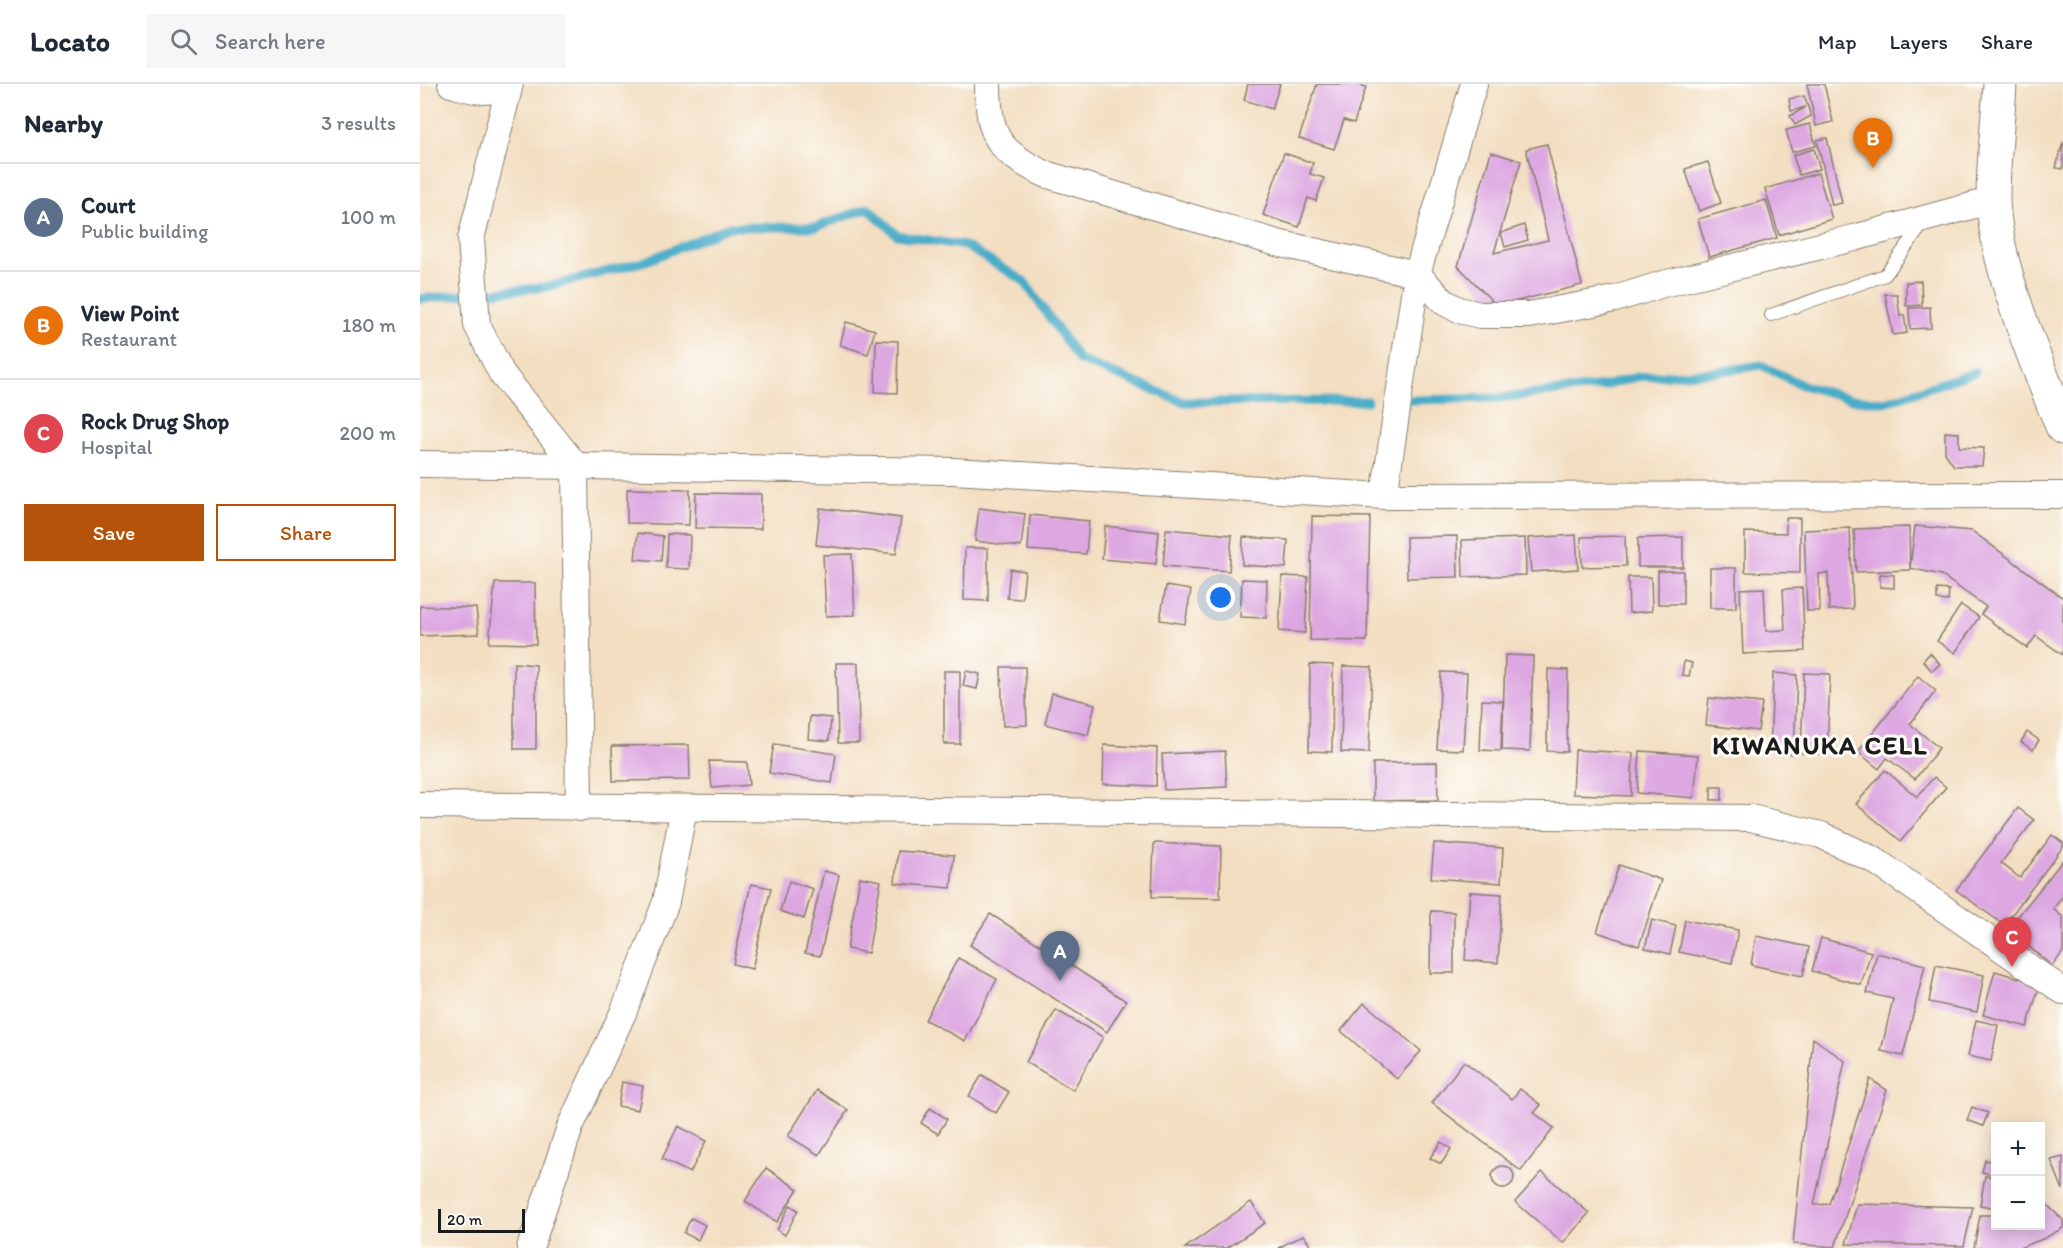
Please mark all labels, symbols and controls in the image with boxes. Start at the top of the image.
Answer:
search box [146,14,566,68]
text: Locato [30,24,110,58]
icon: search [167,25,200,58]
text: Search here [215,28,325,55]
text: Map [1818,29,1857,54]
text: Layers [1890,29,1948,54]
text: Share [1981,29,2033,54]
text: Nearby [24,107,103,139]
text: 3 results [321,111,396,135]
pin: B [1854,118,1892,168]
text: Court [81,192,135,219]
text: A [37,205,50,229]
text: 100 m [341,205,396,229]
text: Public building [81,219,208,243]
text: View Point [81,300,179,327]
text: B [37,313,50,337]
text: 180 m [342,313,396,337]
text: Restaurant [81,327,177,351]
text: Rock Drug Shop [81,408,229,435]
text: C [37,421,50,445]
text: 200 m [340,421,396,445]
text: Hospital [81,435,153,459]
button: Save [24,504,204,561]
button: Share [216,504,396,561]
your location [1206,583,1235,612]
district label: KIWANUKA CELL [1712,729,1928,761]
pin: C [1992,918,2032,967]
pin: A [1040,932,1080,981]
map controls [1991,1122,2045,1230]
button: + [1991,1122,2045,1176]
button: − [1991,1176,2045,1230]
scale bar [438,1206,525,1234]
text: 20 m [447,1210,482,1229]

